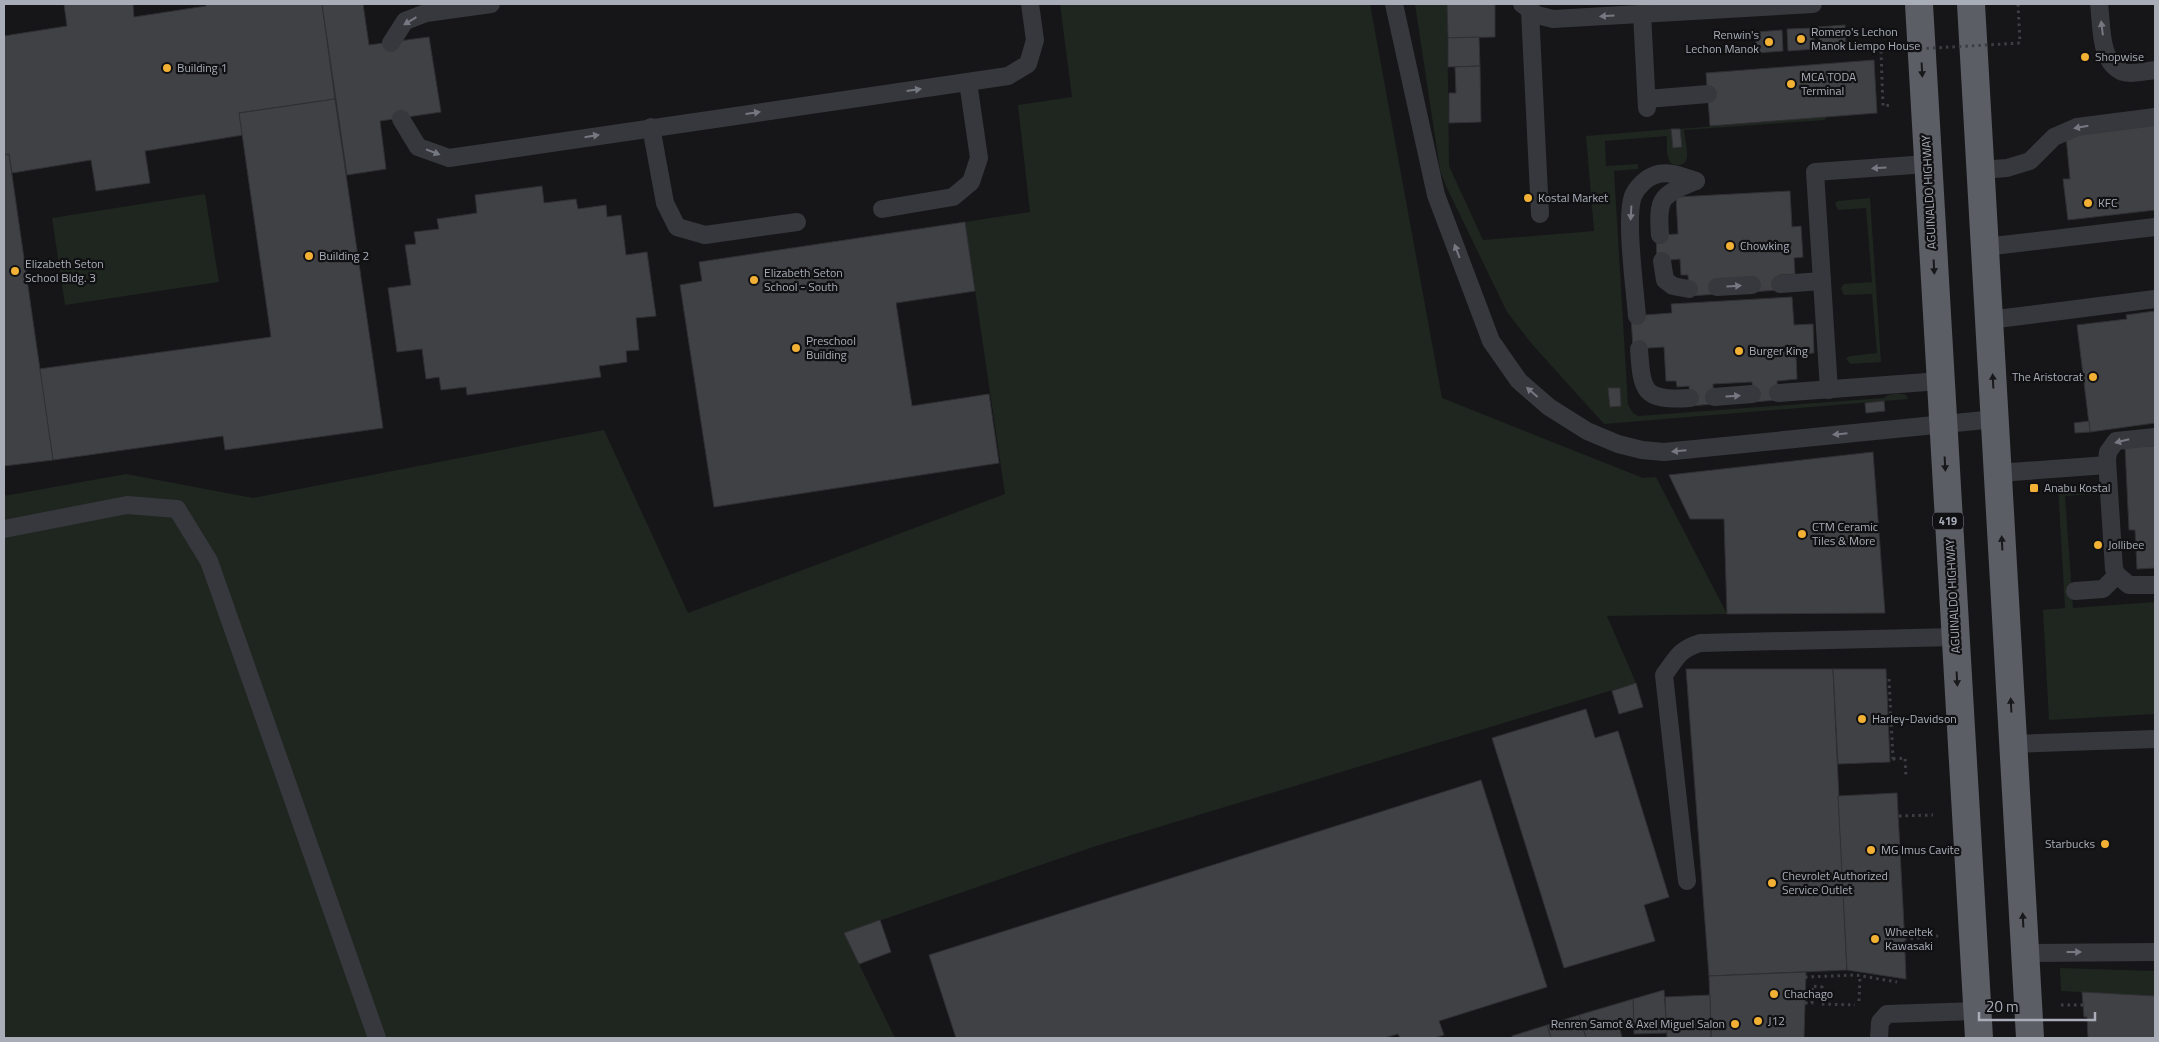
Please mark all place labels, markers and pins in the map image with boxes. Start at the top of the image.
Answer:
place label: Romero's Lechon Manok Liempo House [1811,22,1920,55]
place label: Renwin's Lechon Manok [1686,25,1759,58]
marker: Romero's Lechon Manok Liempo House [1795,33,1807,45]
marker: Renwin's Lechon Manok [1763,36,1775,48]
place label: Shopwise [2095,47,2144,66]
marker: Shopwise [2079,51,2091,63]
place label: Building 1 [177,58,227,77]
marker: Building 1 [161,62,173,74]
place label: MCA TODA Terminal [1801,67,1856,100]
marker: MCA TODA Terminal [1785,78,1797,90]
place label: Kostal Market [1538,188,1609,207]
marker: Kostal Market [1522,192,1534,204]
place label: KFC [2098,193,2118,212]
marker: KFC [2082,197,2094,209]
place label: Chowking [1740,236,1789,255]
marker: Chowking [1724,240,1736,252]
place label: Building 2 [319,246,369,265]
marker: Building 2 [303,250,315,262]
place label: Elizabeth Seton School Bldg. 3 [25,254,104,287]
place label: Elizabeth Seton School - South [764,263,843,296]
marker: Elizabeth Seton School Bldg. 3 [9,265,21,277]
marker: Elizabeth Seton School - South [748,274,760,286]
place label: Preschool Building [806,331,856,364]
place label: Burger King [1749,341,1808,360]
marker: Preschool Building [790,342,802,354]
marker: Burger King [1733,345,1745,357]
place label: The Aristocrat [2012,367,2084,386]
marker: The Aristocrat [2087,371,2099,383]
place label: Anabu Kostal [2044,478,2111,497]
marker: Anabu Kostal [2028,482,2040,494]
place label: CTM Ceramic Tiles & More [1812,517,1878,550]
marker: CTM Ceramic Tiles & More [1796,528,1808,540]
place label: Jollibee [2108,535,2144,554]
marker: Jollibee [2092,539,2104,551]
place label: Harley-Davidson [1872,709,1957,728]
marker: Harley-Davidson [1856,713,1868,725]
place label: Starbucks [2045,834,2095,853]
marker: Starbucks [2099,838,2111,850]
place label: MG Imus Cavite [1881,840,1960,859]
marker: MG Imus Cavite [1865,844,1877,856]
place label: Chevrolet Authorized Service Outlet [1782,866,1888,899]
marker: Chevrolet Authorized Service Outlet [1766,877,1778,889]
place label: Wheeltek Kawasaki [1885,922,1933,955]
marker: Wheeltek Kawasaki [1869,933,1881,945]
place label: Chachago [1784,984,1833,1003]
marker: Chachago [1768,988,1780,1000]
place label: J12 [1768,1011,1785,1030]
place label: Renren Samot & Axel Miguel Salon [1551,1014,1725,1033]
marker: J12 [1752,1015,1764,1027]
marker: Renren Samot & Axel Miguel Salon [1729,1018,1741,1030]

